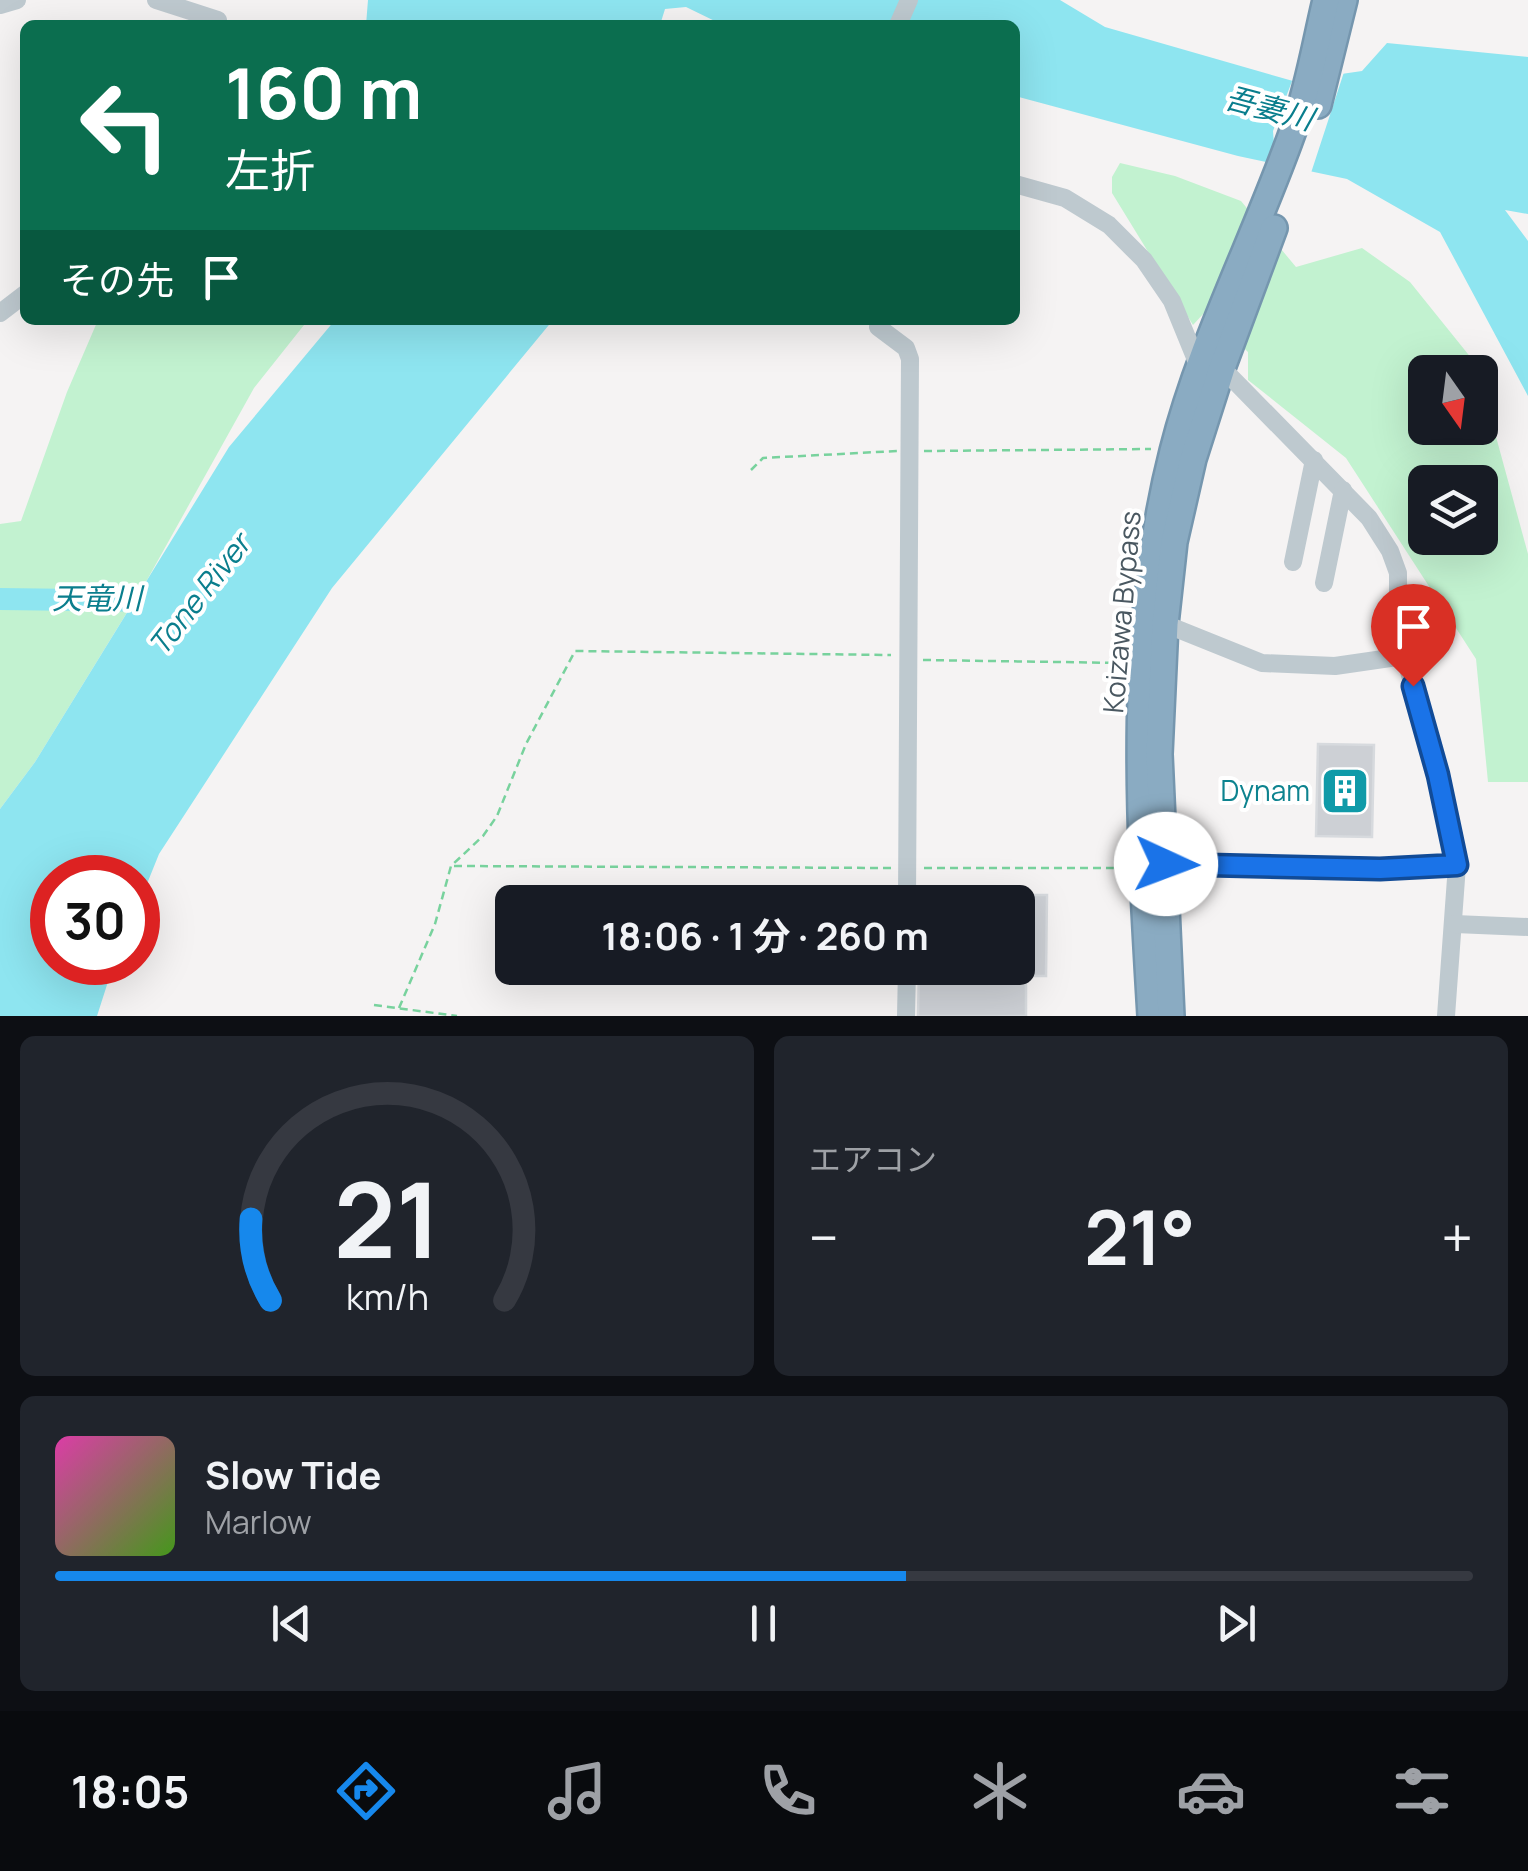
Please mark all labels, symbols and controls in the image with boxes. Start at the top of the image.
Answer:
text: 160 m [225,44,422,140]
icon: left [60,60,190,190]
water label: 吾妻川 [1221,76,1321,140]
text: 左折 [225,139,315,201]
icon: arrive [194,250,249,305]
text: その先 [60,253,174,305]
north arrow [1408,355,1498,445]
map controls [1408,355,1498,555]
button: layers [1408,465,1498,555]
street label: Koizawa Bypass [1093,509,1149,715]
water label: Tone River [139,522,262,663]
water label: 天竜川 [52,577,145,618]
pin [1371,584,1456,687]
icon: arrive [1386,599,1441,654]
building icon: Dynam [1319,765,1371,817]
place label: Dynam [1220,771,1310,809]
position arrow [1114,812,1218,916]
speed limit sign: 30 [30,855,160,985]
text: 18:06 · 1 分 · 260 m [601,909,929,961]
text: エアコン [809,1137,937,1181]
text: 21 [333,1147,441,1289]
text: 21° [1084,1185,1196,1288]
text: − [809,1199,839,1275]
text: + [1441,1199,1473,1275]
text: km/h [345,1272,429,1321]
text: Slow Tide [205,1448,382,1500]
text: Marlow [205,1500,312,1544]
icon: previous [264,1596,319,1651]
icon: pause [736,1596,791,1651]
icon: next [1209,1596,1264,1651]
icon: directions [331,1756,401,1826]
icon: music [542,1756,612,1826]
icon: phone [753,1756,823,1826]
icon: climate [965,1756,1035,1826]
icon: car [1176,1756,1246,1826]
icon: filters [1387,1756,1457,1826]
text: 18:05 [71,1760,189,1822]

